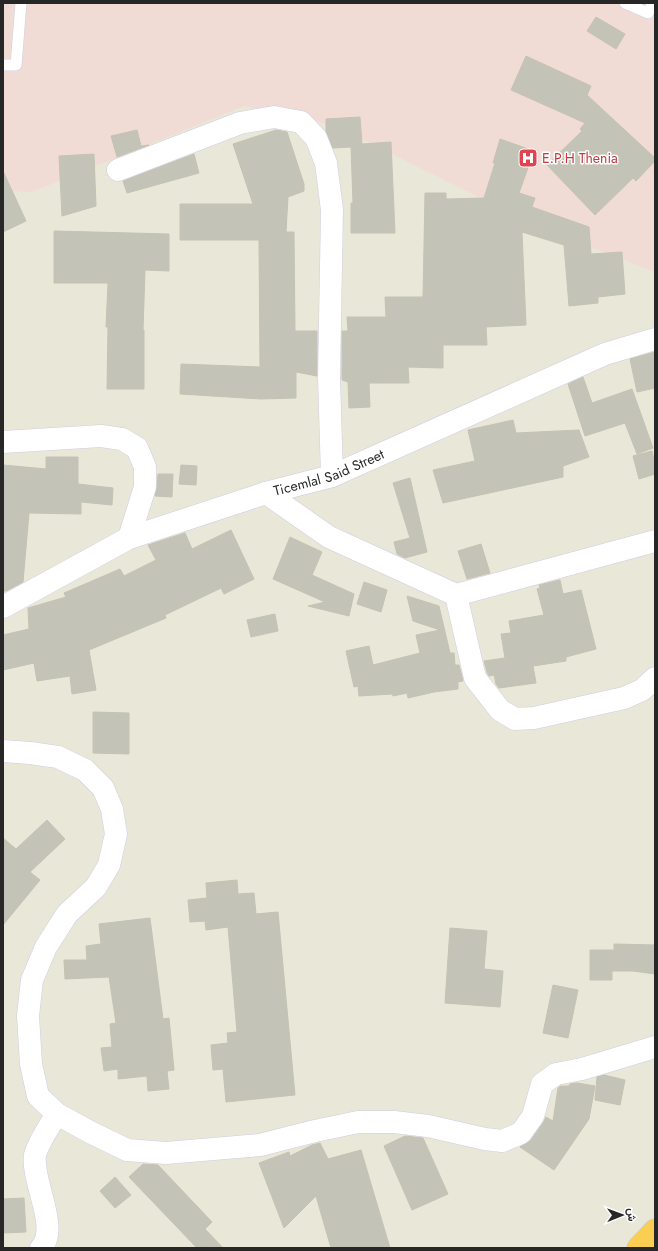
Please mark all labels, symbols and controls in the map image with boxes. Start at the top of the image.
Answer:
hospital icon: E.P.H Thenia [517,147,539,169]
place label: E.P.H Thenia [542,148,618,168]
street label: Ticemlal Said Street [271,444,388,501]
north arrow [602,1195,642,1235]
text: ش [624,1208,640,1222]

